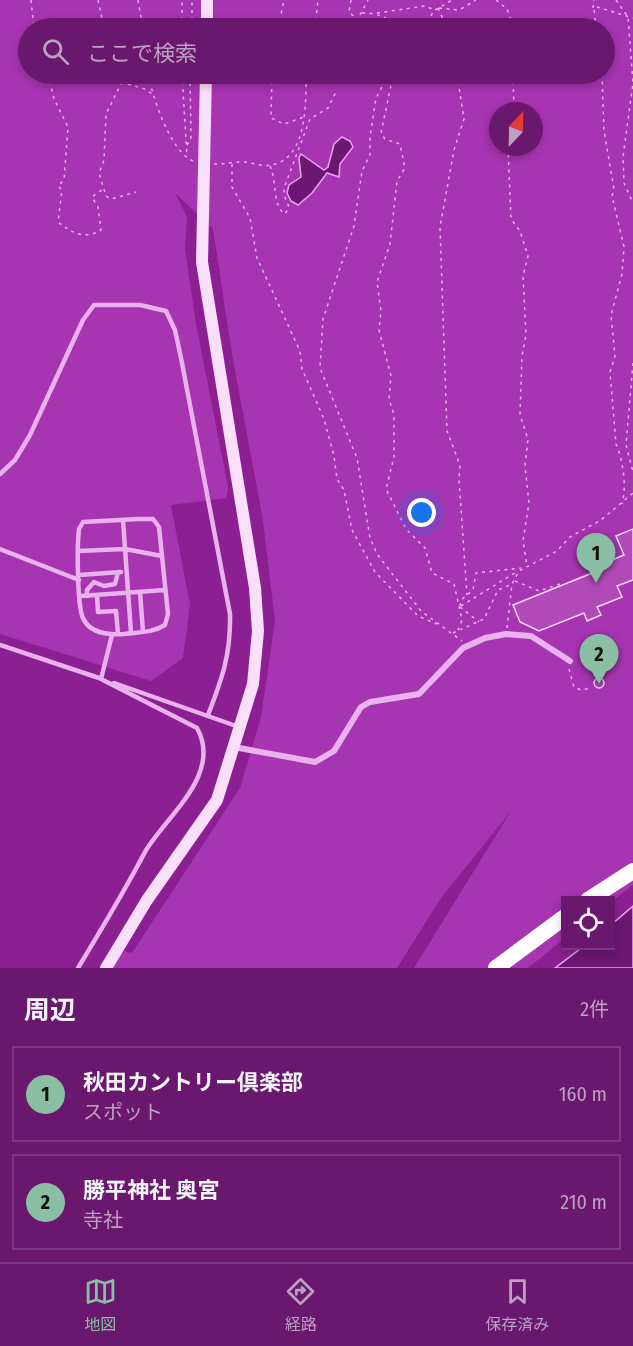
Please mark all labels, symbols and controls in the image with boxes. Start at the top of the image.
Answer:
search box [18,18,615,84]
icon: search [39,35,72,68]
text: ここで検索 [87,40,197,67]
north arrow [489,102,543,156]
your location [407,498,436,527]
pin: 1 [576,534,616,583]
pin: 2 [580,634,618,684]
map controls [561,896,615,950]
button: locate [561,896,615,950]
text: 周辺 [24,995,76,1026]
text: 2件 [580,997,609,1021]
text: 秋田カントリー倶楽部 [83,1069,303,1096]
text: 1 [41,1082,50,1106]
text: 160 m [559,1082,607,1106]
text: スポット [83,1100,163,1124]
text: 勝平神社 奥宮 [83,1177,220,1204]
text: 2 [41,1190,50,1214]
text: 210 m [560,1190,607,1214]
text: 寺社 [83,1208,123,1232]
tab: 地図 [84,1275,117,1335]
tab: 経路 [284,1275,317,1335]
tab: 保存済み [485,1275,549,1335]

